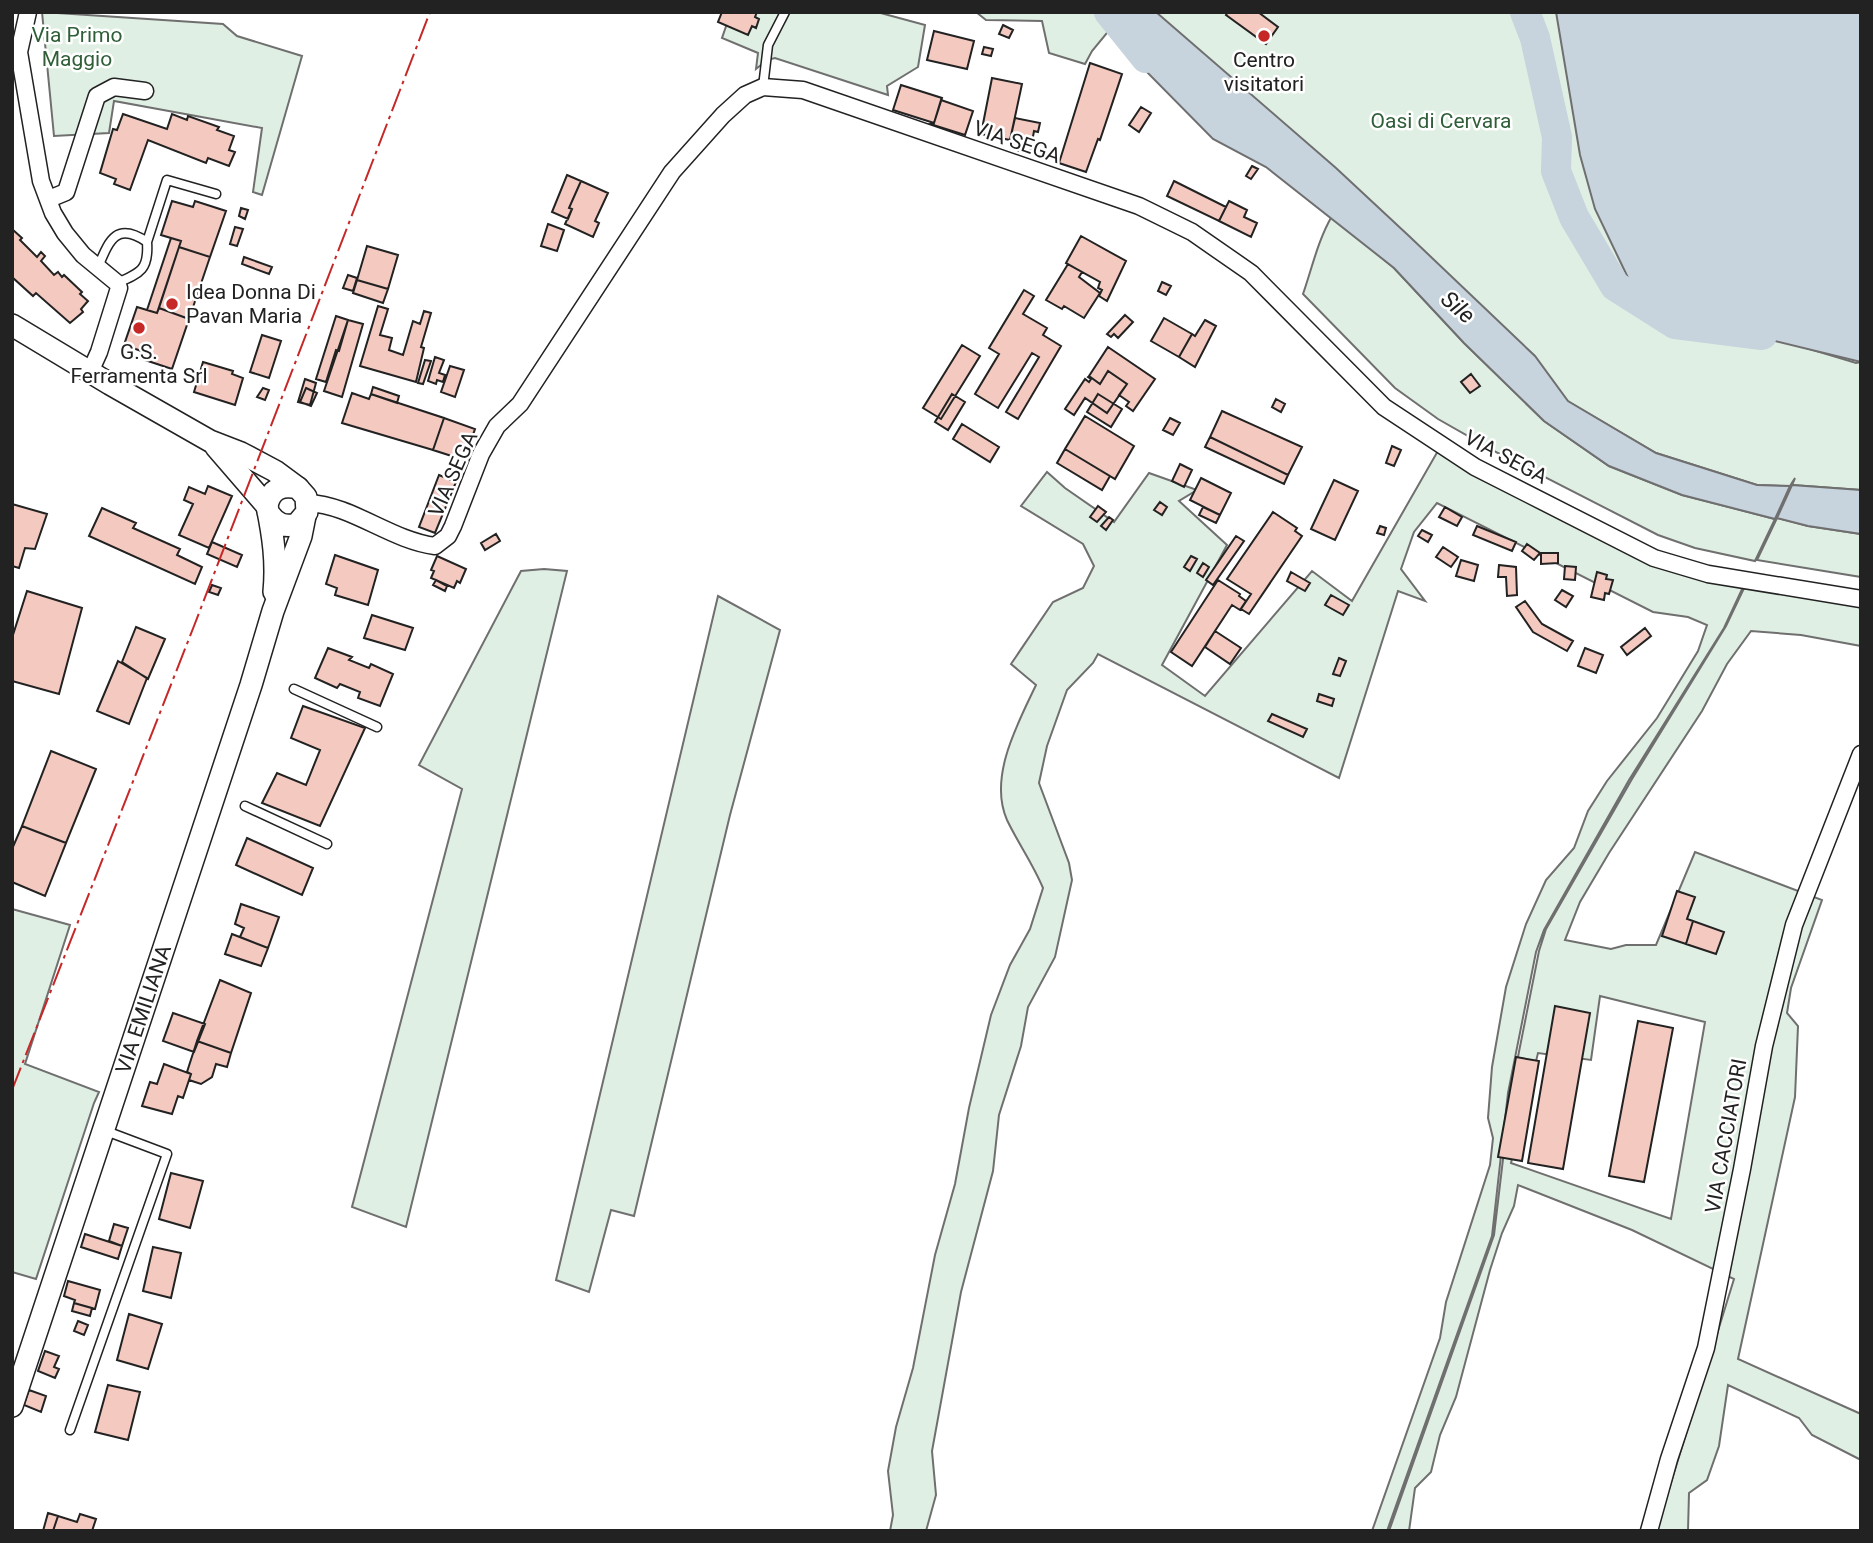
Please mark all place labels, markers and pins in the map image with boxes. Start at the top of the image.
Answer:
marker: Centro visitatori [1256,28,1272,44]
place label: Centro visitatori [1224,48,1304,96]
place label: Idea Donna Di Pavan Maria [186,280,316,328]
marker: Idea Donna Di Pavan Maria [164,296,180,312]
marker: G.S. Ferramenta Srl [131,320,147,336]
place label: G.S. Ferramenta Srl [70,340,208,388]

